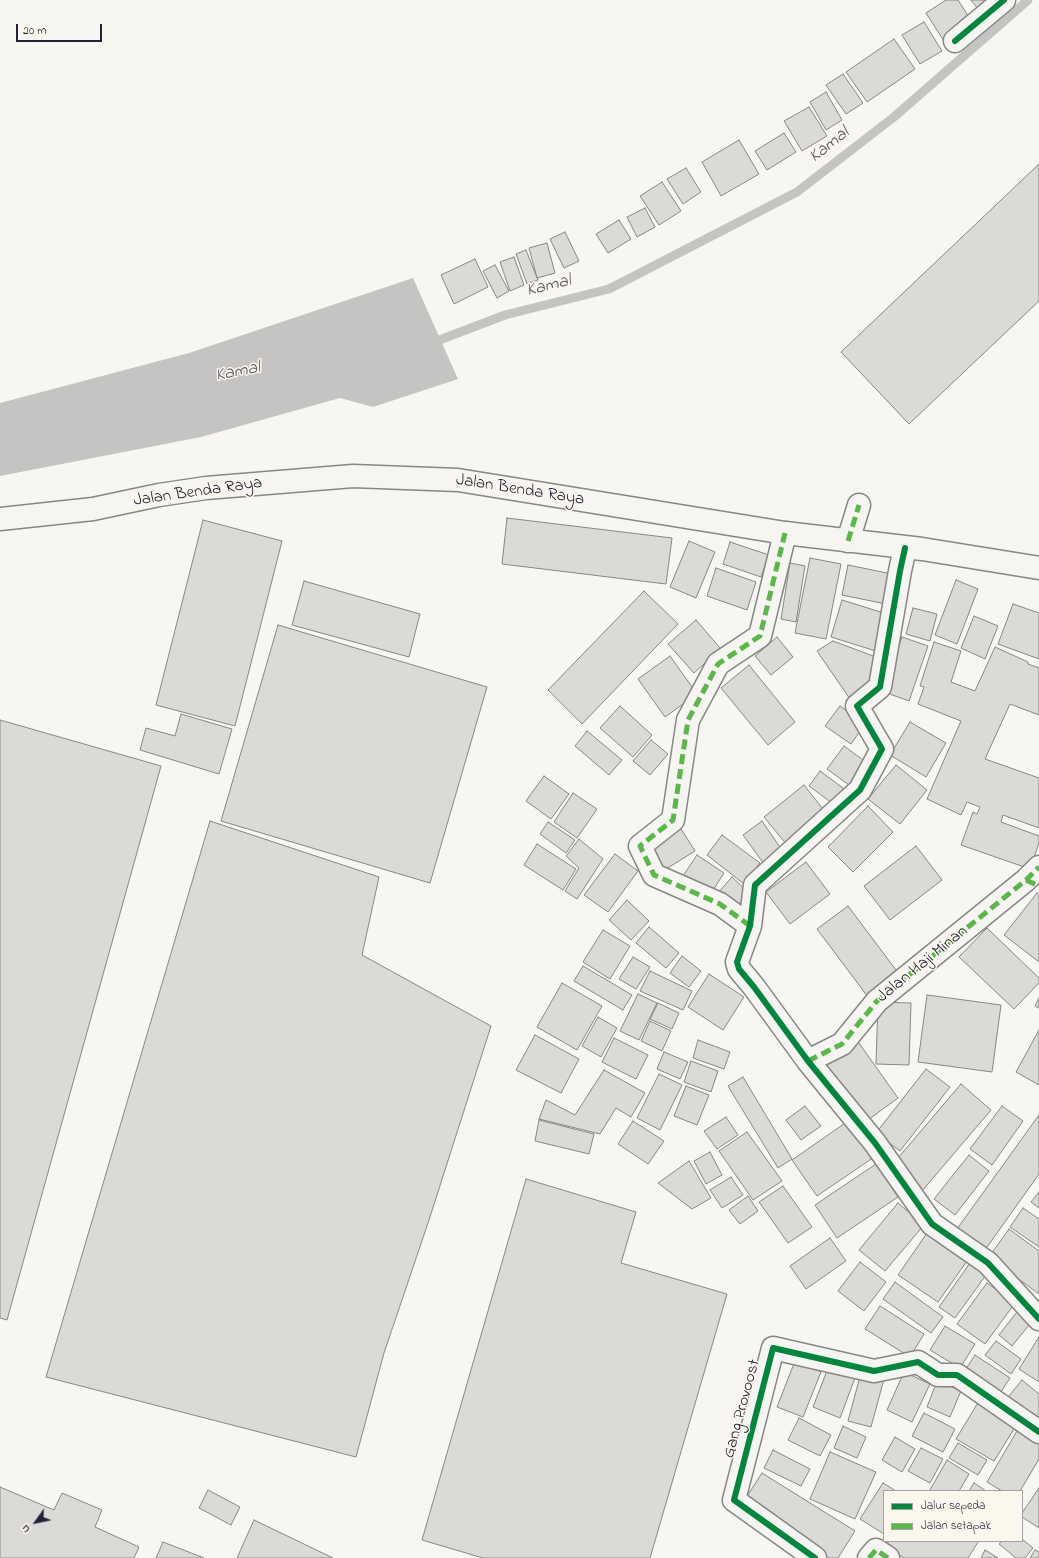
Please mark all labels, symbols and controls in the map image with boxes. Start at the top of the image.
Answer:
scale bar [18,16,104,42]
text: 20 m [23,22,46,40]
water label: Kamal [806,124,854,168]
water label: Kamal [524,271,574,303]
water label: Kamal [214,358,262,388]
street label: Jalan Benda Raya [454,471,586,511]
street label: Jalan Benda Raya [132,474,264,512]
street label: Jalan Haji Minan [873,922,973,1008]
street label: Gang Provoost [720,1357,766,1461]
legend [883,1490,1023,1542]
text: Jalur sepeda [921,1497,986,1515]
north arrow [16,1502,56,1542]
text: Jalan setapak [921,1517,991,1535]
text: U [17,1521,35,1536]

